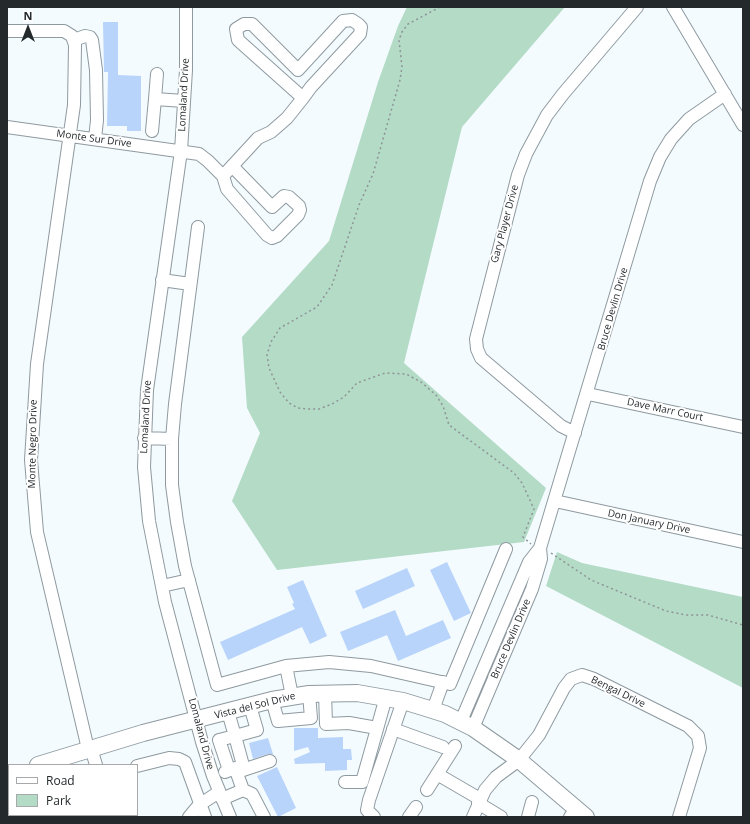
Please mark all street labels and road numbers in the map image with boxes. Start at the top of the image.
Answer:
street label: Lomaland Drive [176,58,192,132]
street label: Monte Sur Drive [56,128,132,150]
street label: Gary Player Drive [489,184,521,264]
street label: Bruce Devlin Drive [595,266,631,352]
street label: Lomaland Drive [138,380,154,454]
street label: Dave Marr Court [626,396,704,424]
street label: Monte Negro Drive [26,400,40,488]
street label: Don January Drive [607,507,691,537]
street label: Bruce Devlin Drive [489,597,533,681]
street label: Bengal Drive [589,674,647,710]
street label: Vista del Sol Drive [213,690,297,722]
street label: Lomaland Drive [186,697,216,771]

